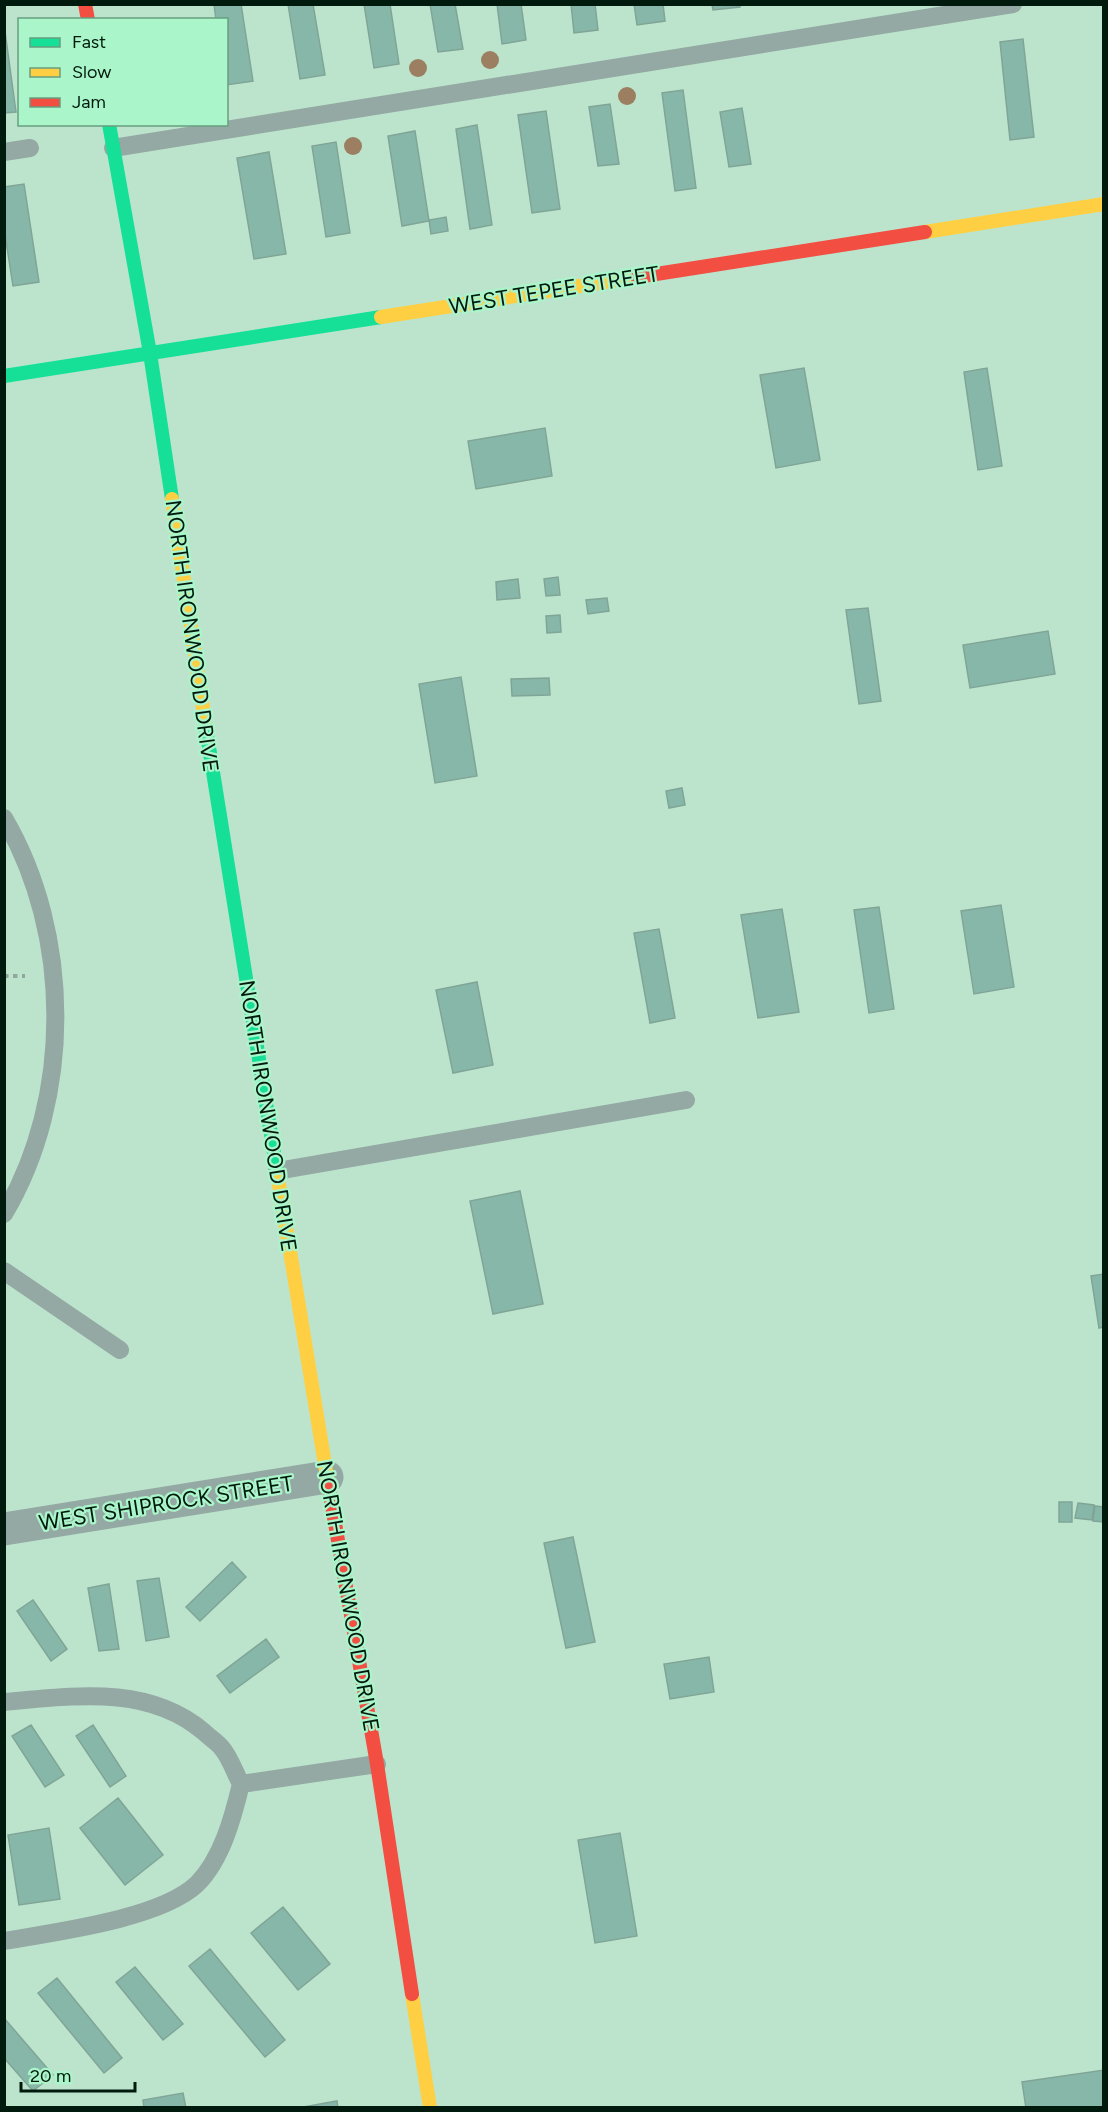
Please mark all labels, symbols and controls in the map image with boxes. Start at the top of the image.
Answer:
legend [18,18,228,126]
text: Fast [72,31,106,53]
text: Slow [72,61,111,83]
text: Jam [72,91,106,113]
street label: WEST TEPEE STREET [447,260,661,320]
street label: NORTH IRONWOOD DRIVE [160,498,224,774]
street label: NORTH IRONWOOD DRIVE [233,978,303,1254]
street label: NORTH IRONWOOD DRIVE [311,1458,385,1734]
street label: WEST SHIPROCK STREET [37,1470,295,1536]
scale bar [21,2055,135,2093]
text: 20 m [30,2065,71,2087]

